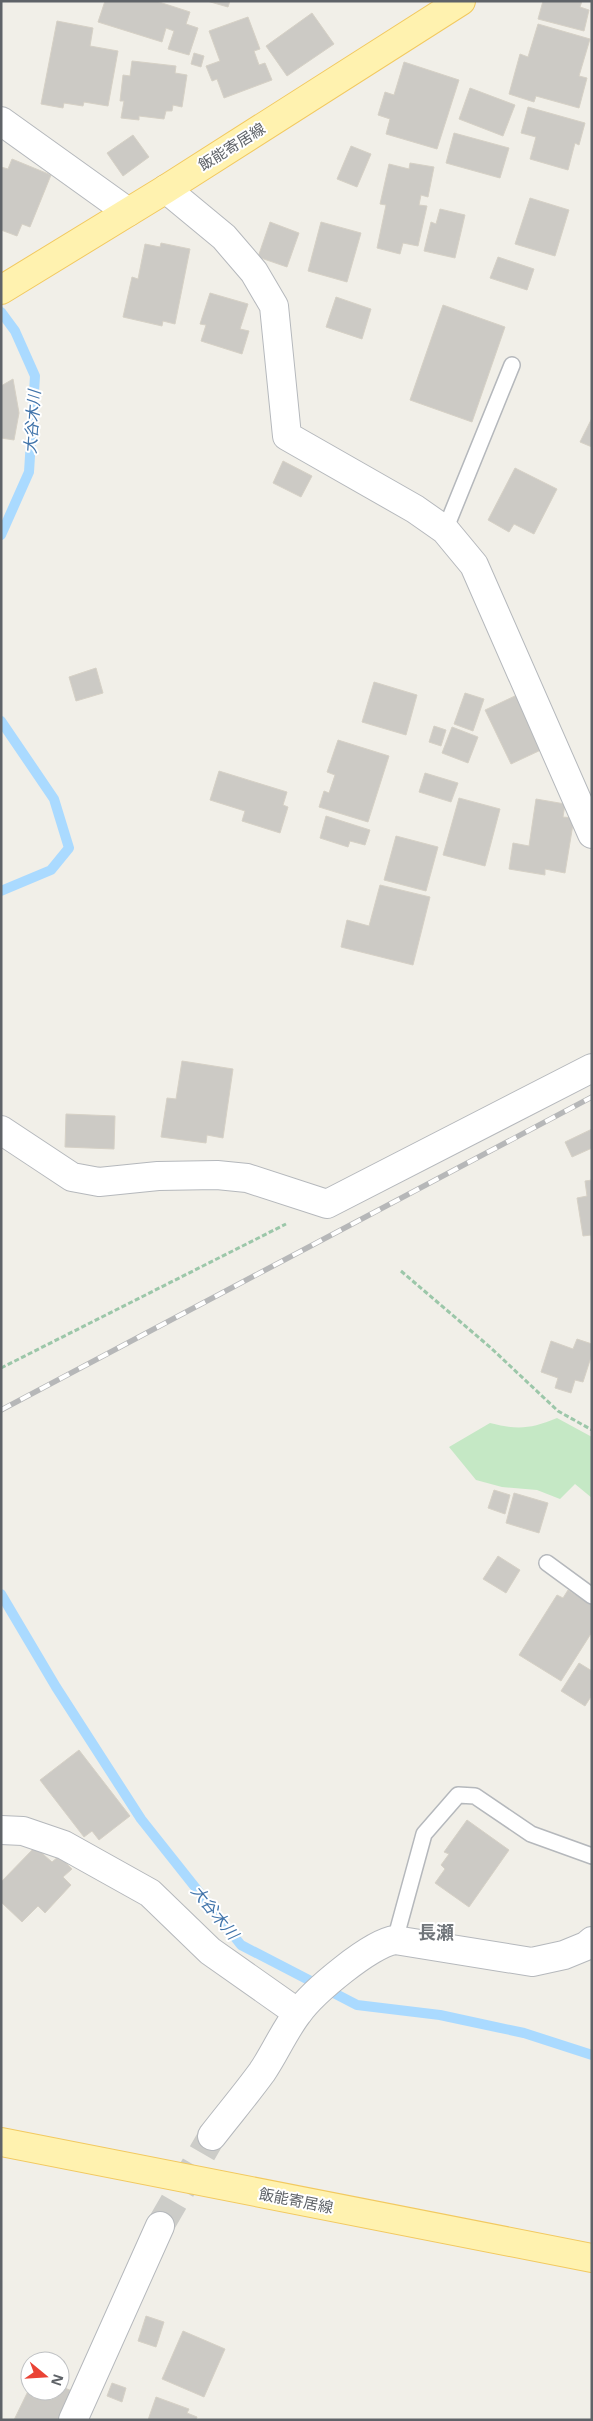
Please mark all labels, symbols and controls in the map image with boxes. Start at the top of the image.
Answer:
street label: 飯能寄居線 [194,118,269,175]
water label: 大谷木川 [19,387,45,455]
water label: 大谷木川 [186,1880,245,1945]
district label: 長瀬 [418,1920,454,1944]
street label: 飯能寄居線 [257,2183,335,2217]
north arrow [20,2351,70,2401]
text: N [47,2372,69,2389]

